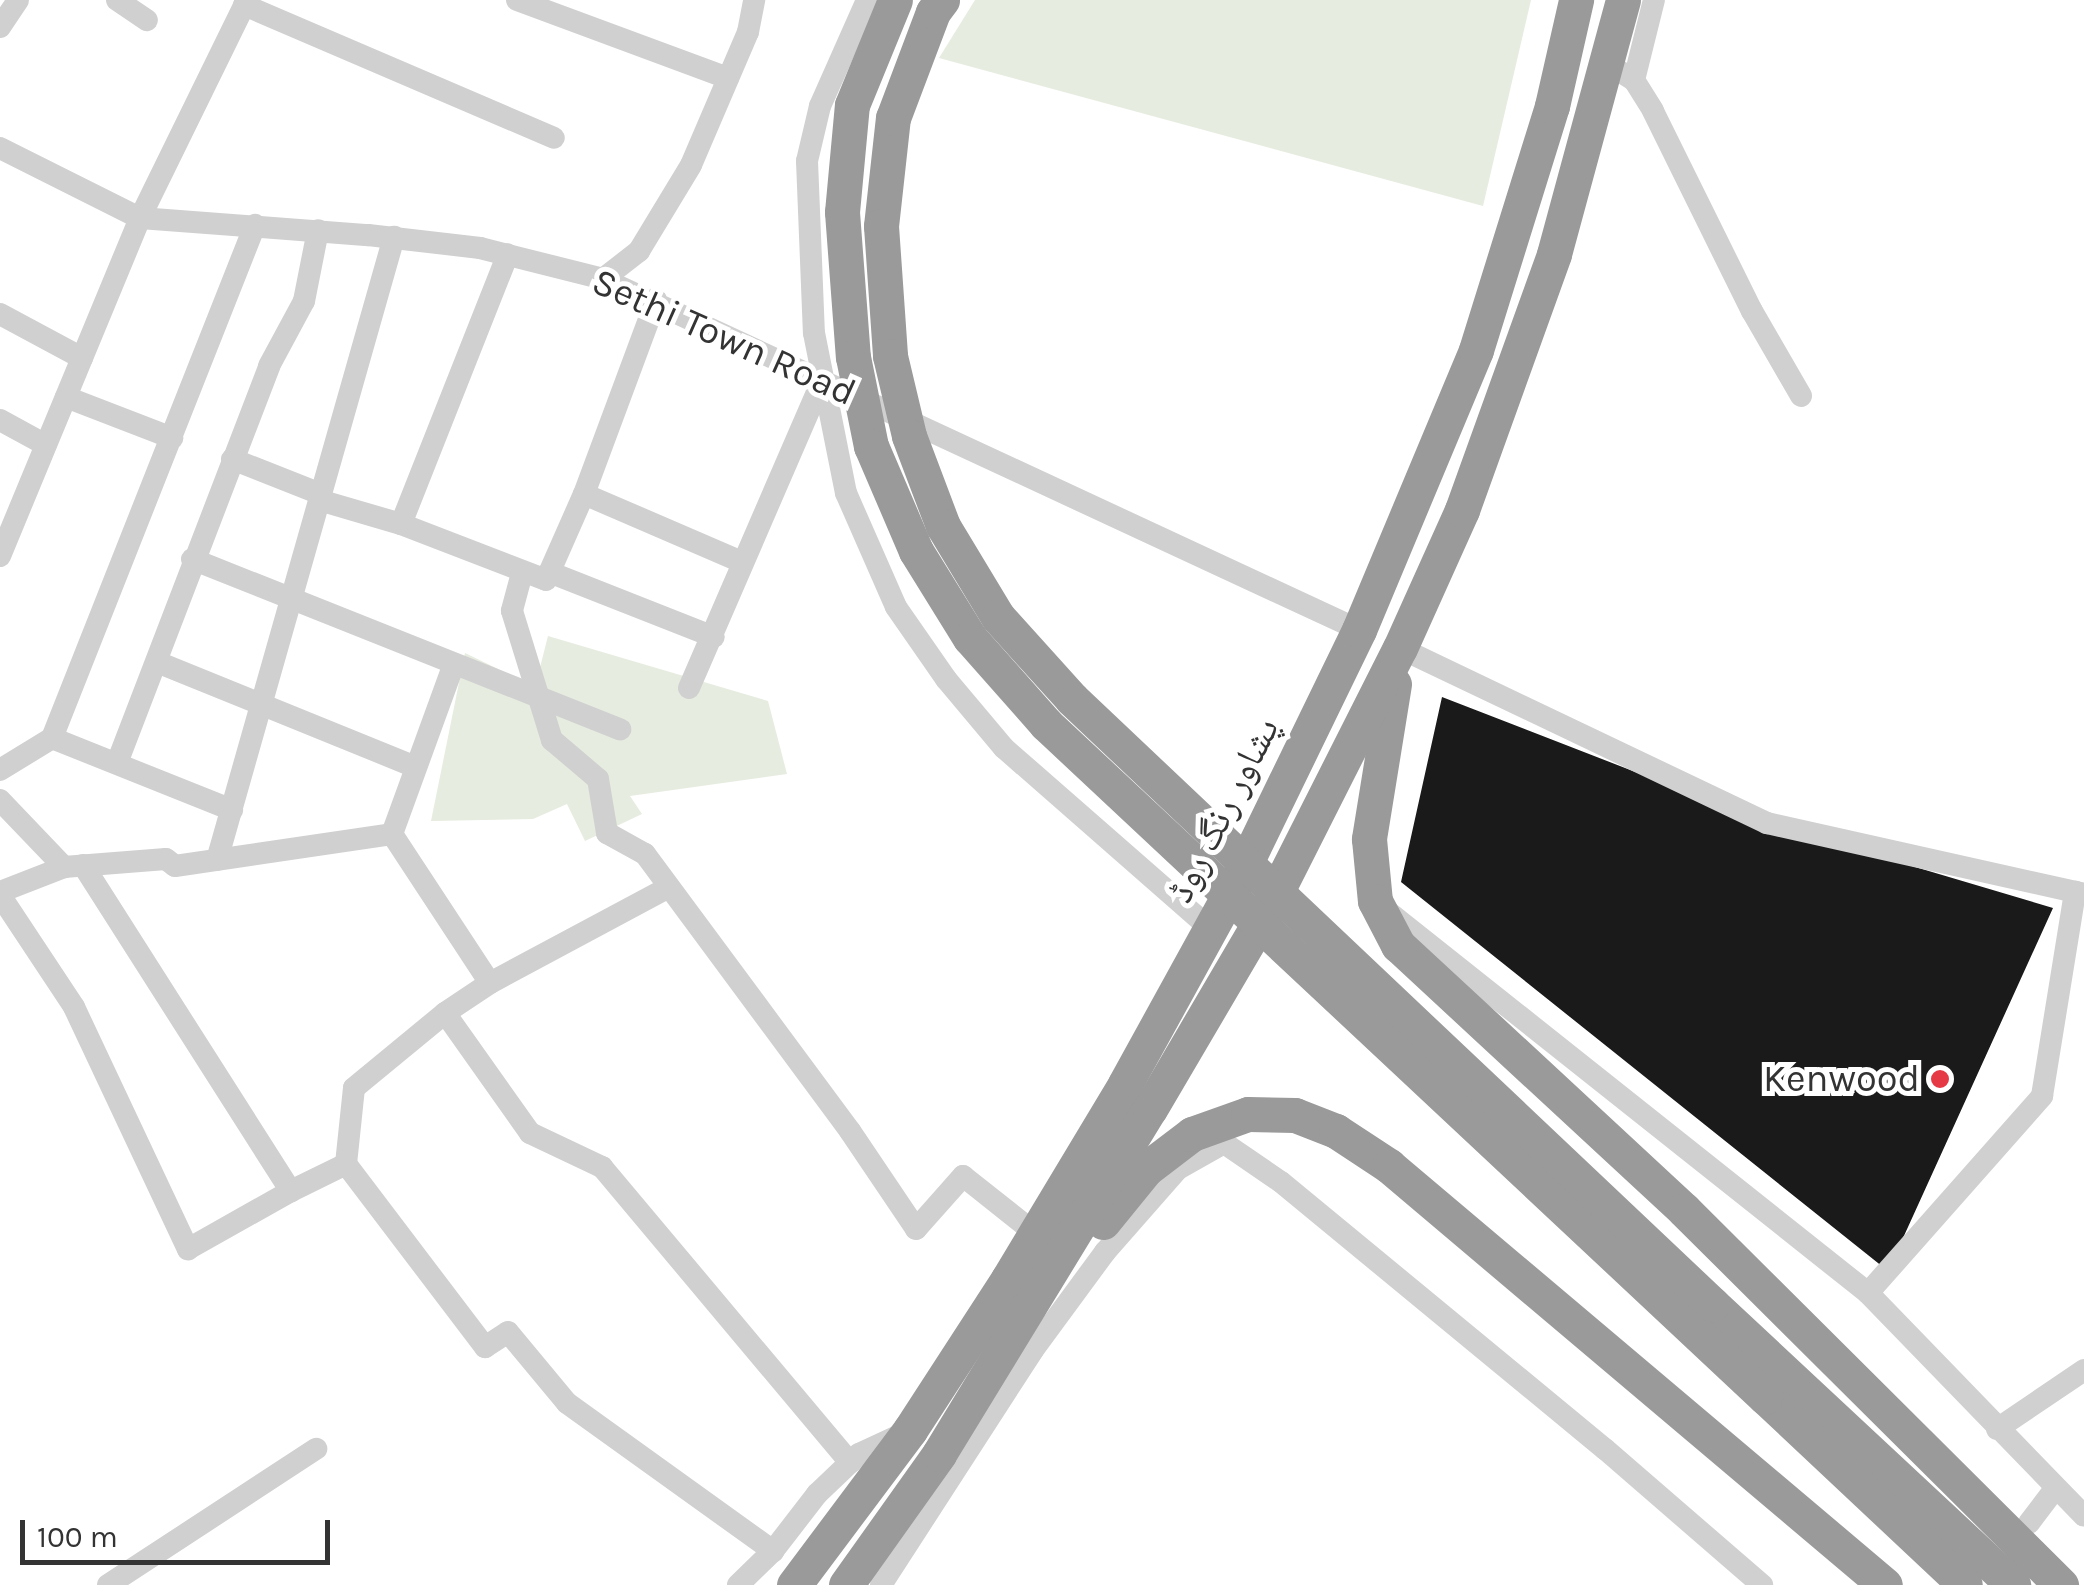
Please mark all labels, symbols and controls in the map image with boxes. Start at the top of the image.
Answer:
street label: Sethi Town Road [585,258,863,416]
street label: پشاور رنگ روڈ [1157,710,1289,910]
place label: Kenwood [1763,1056,1920,1102]
marker: Kenwood [1929,1068,1951,1090]
scale bar [25,1500,335,1562]
text: 100 m [37,1519,118,1555]

